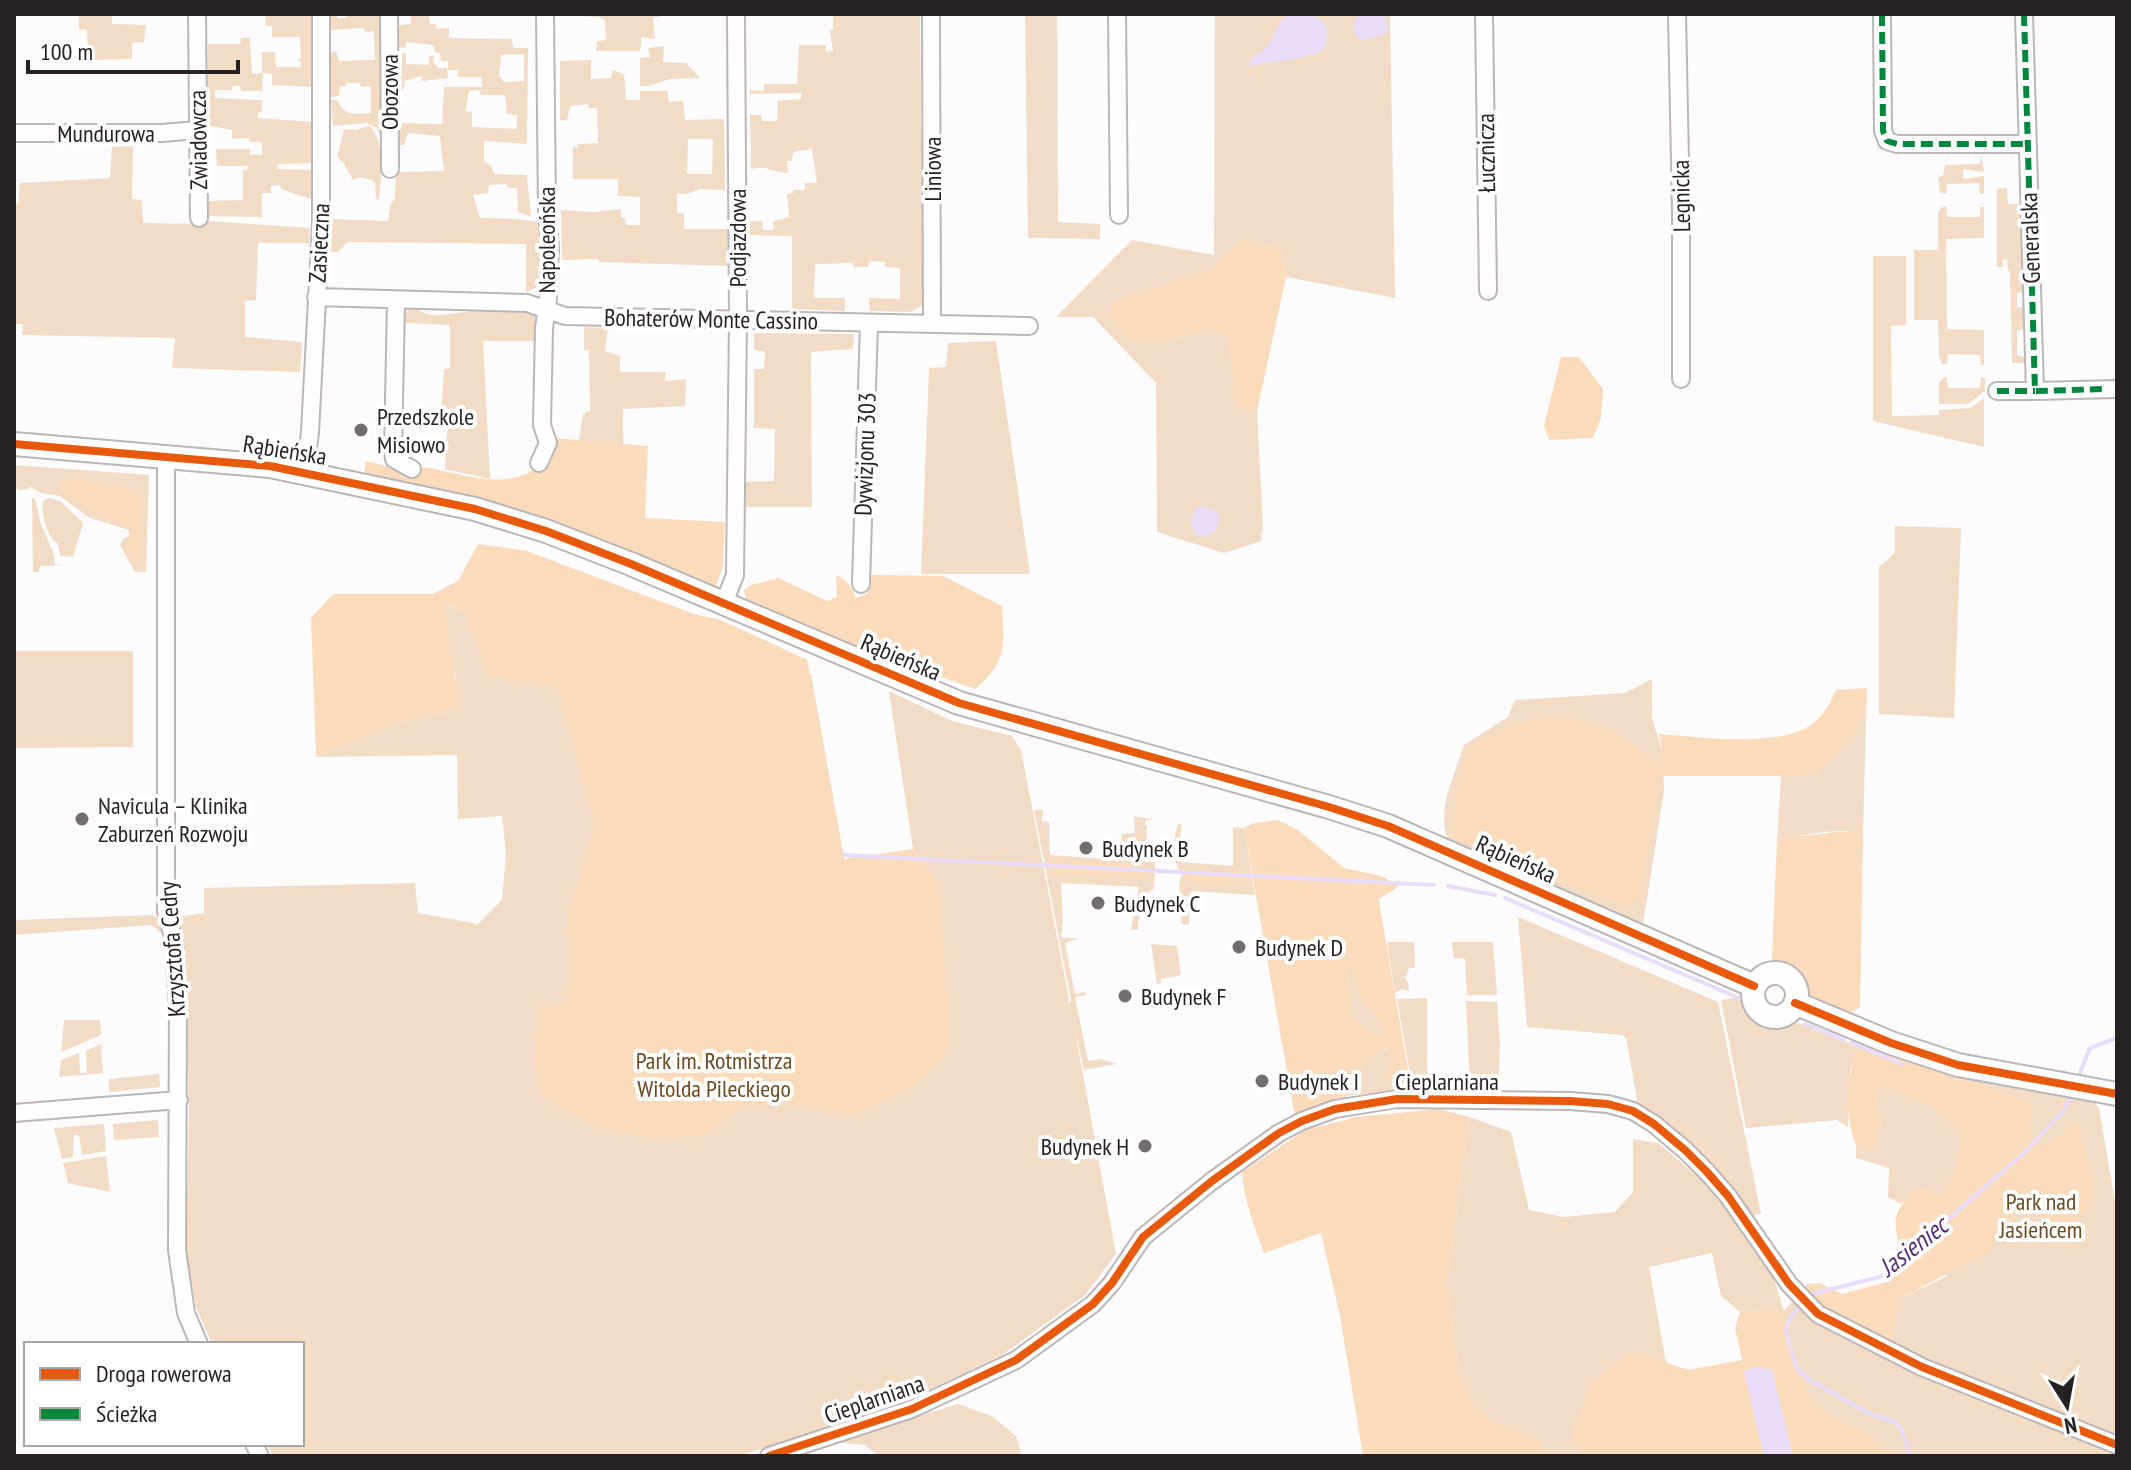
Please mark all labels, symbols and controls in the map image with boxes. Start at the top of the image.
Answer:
scale bar [28,24,238,74]
text: 100 m [40,36,93,67]
street label: Obozowa [374,54,405,130]
street label: Zwiadowcza [182,90,214,190]
street label: Łucznicza [1470,113,1502,193]
street label: Mundurowa [57,118,155,149]
street label: Liniowa [917,137,948,201]
street label: Legnicka [1665,160,1697,232]
street label: Napoleońska [531,187,562,293]
street label: Podjazdowa [722,189,753,287]
street label: Generalska [2013,192,2047,284]
street label: Zasieczna [301,202,337,284]
street label: Bohaterów Monte Cassino [604,302,818,336]
street label: Dywizjonu 303 [847,392,883,516]
place label: Przedszkole Misiowo [377,401,474,460]
marker: Przedszkole Misiowo [352,421,370,439]
street label: Rąbieńska [241,428,329,472]
street label: Rąbieńska [856,626,946,688]
place label: Navicula – Klinika Zaburzeń Rozwoju [98,790,248,849]
marker: Navicula – Klinika Zaburzeń Rozwoju [73,810,91,828]
street label: Rąbieńska [1471,828,1561,890]
place label: Budynek B [1102,833,1189,864]
marker: Budynek B [1077,839,1095,857]
street label: Krzysztofa Cedry [152,880,192,1018]
place label: Budynek C [1114,888,1200,919]
marker: Budynek C [1089,894,1107,912]
place label: Budynek D [1255,932,1343,963]
marker: Budynek D [1230,938,1248,956]
place label: Budynek F [1141,981,1226,1012]
marker: Budynek F [1116,987,1134,1005]
park label: Park im. Rotmistrza Witolda Pileckiego [636,1045,792,1104]
place label: Budynek I [1278,1066,1359,1097]
street label: Cieplarniana [1395,1066,1499,1097]
marker: Budynek I [1253,1072,1271,1090]
place label: Budynek H [1041,1131,1129,1162]
marker: Budynek H [1136,1137,1154,1155]
park label: Park nad Jasieńcem [1999,1186,2082,1245]
water label: Jasieniec [1871,1207,1956,1284]
legend [24,1342,304,1446]
text: Droga rowerowa [96,1358,232,1389]
north arrow [2027,1366,2107,1446]
street label: Cieplarniana [820,1367,928,1431]
text: Ścieżka [96,1398,157,1429]
text: N [2062,1411,2079,1441]

